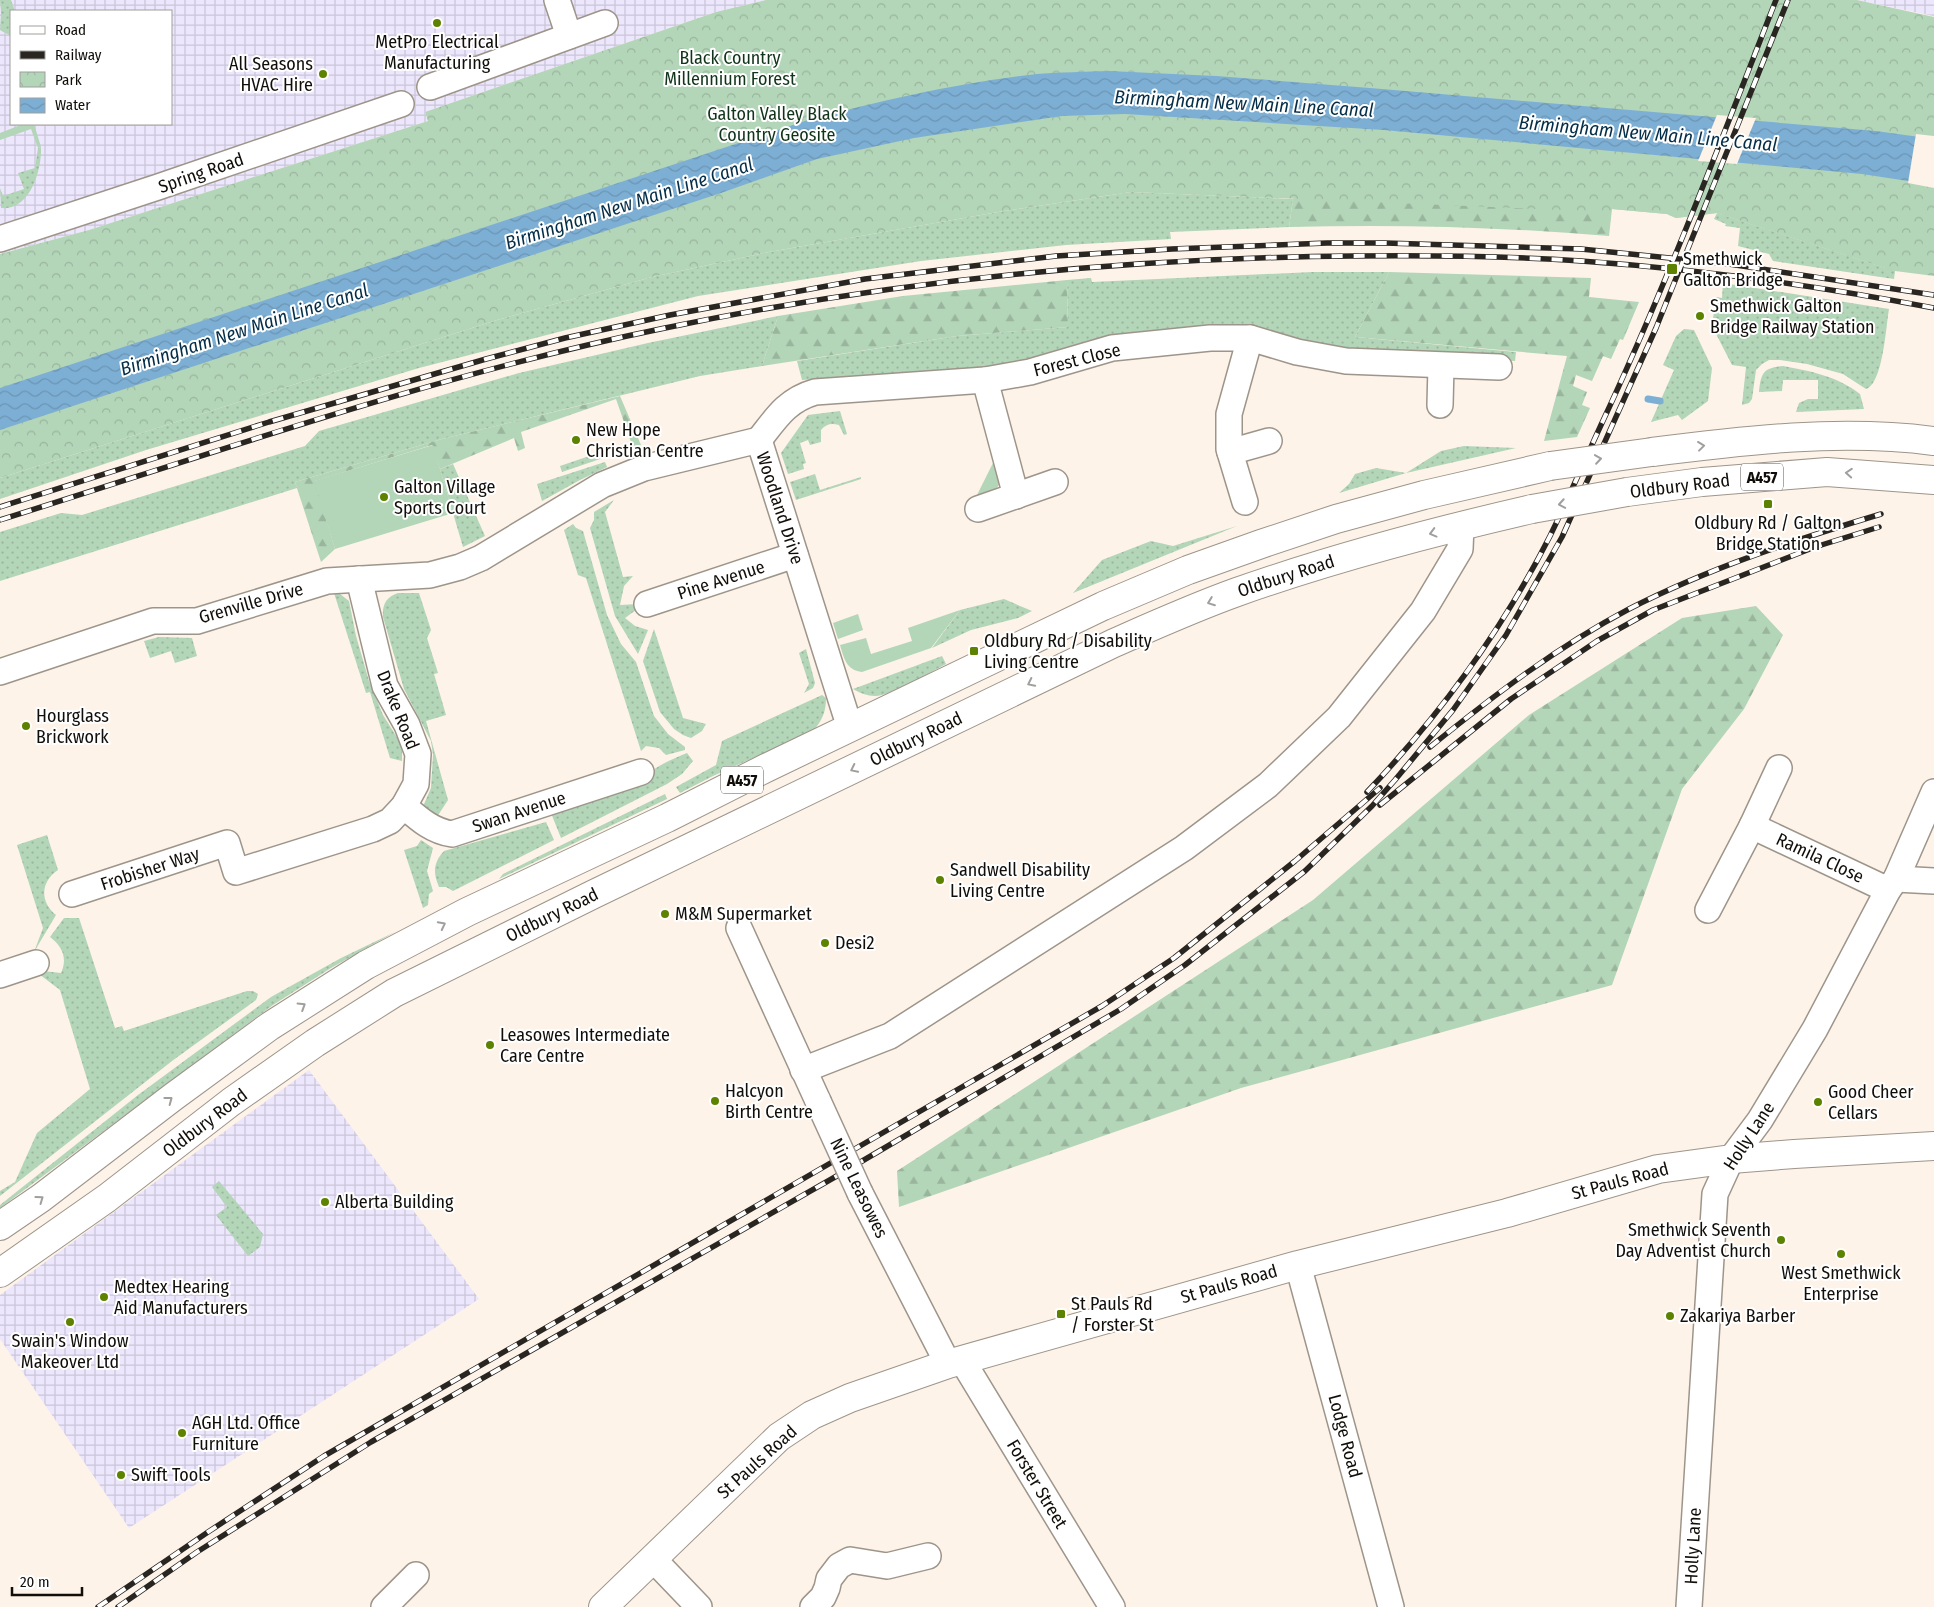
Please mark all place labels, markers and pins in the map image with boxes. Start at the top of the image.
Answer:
marker: MetPro Electrical Manufacturing [431,17,443,29]
place label: MetPro Electrical Manufacturing [375,31,499,74]
place label: All Seasons HVAC Hire [229,53,313,96]
marker: All Seasons HVAC Hire [317,68,329,80]
place label: Smethwick Galton Bridge [1683,248,1783,291]
marker: Smethwick Galton Bridge [1665,262,1679,276]
place label: Smethwick Galton Bridge Railway Station [1710,295,1875,338]
marker: Smethwick Galton Bridge Railway Station [1694,310,1706,322]
place label: New Hope Christian Centre [586,419,704,462]
marker: New Hope Christian Centre [570,434,582,446]
place label: Galton Village Sports Court [394,476,495,519]
marker: Galton Village Sports Court [378,491,390,503]
marker: Oldbury Rd / Galton Bridge Station [1762,498,1774,510]
place label: Oldbury Rd / Galton Bridge Station [1694,512,1842,555]
place label: Oldbury Rd / Disability Living Centre [984,630,1152,673]
marker: Oldbury Rd / Disability Living Centre [968,645,980,657]
place label: Hourglass Brickwork [36,705,109,748]
marker: Hourglass Brickwork [20,720,32,732]
place label: Sandwell Disability Living Centre [950,859,1090,902]
marker: Sandwell Disability Living Centre [934,874,946,886]
place label: M&M Supermarket [675,903,812,925]
marker: M&M Supermarket [659,908,671,920]
place label: Desi2 [835,932,875,954]
marker: Desi2 [819,937,831,949]
place label: Leasowes Intermediate Care Centre [500,1024,670,1067]
marker: Leasowes Intermediate Care Centre [484,1039,496,1051]
place label: Halcyon Birth Centre [725,1080,813,1123]
place label: Good Cheer Cellars [1828,1081,1914,1124]
marker: Halcyon Birth Centre [709,1095,721,1107]
marker: Good Cheer Cellars [1812,1096,1824,1108]
place label: Alberta Building [335,1191,454,1213]
marker: Alberta Building [319,1196,331,1208]
place label: Smethwick Seventh Day Adventist Church [1615,1219,1771,1262]
marker: Smethwick Seventh Day Adventist Church [1775,1234,1787,1246]
marker: West Smethwick Enterprise [1835,1248,1847,1260]
place label: West Smethwick Enterprise [1781,1262,1901,1305]
place label: Medtex Hearing Aid Manufacturers [114,1276,248,1319]
marker: Medtex Hearing Aid Manufacturers [98,1291,110,1303]
place label: St Pauls Rd / Forster St [1071,1293,1154,1336]
place label: Zakariya Barber [1680,1305,1796,1327]
marker: St Pauls Rd / Forster St [1055,1308,1067,1320]
marker: Zakariya Barber [1664,1310,1676,1322]
marker: Swain's Window Makeover Ltd [64,1316,76,1328]
place label: Swain's Window Makeover Ltd [12,1330,129,1373]
place label: AGH Ltd. Office Furniture [192,1412,300,1455]
marker: AGH Ltd. Office Furniture [176,1427,188,1439]
place label: Swift Tools [131,1464,211,1486]
marker: Swift Tools [115,1469,127,1481]

